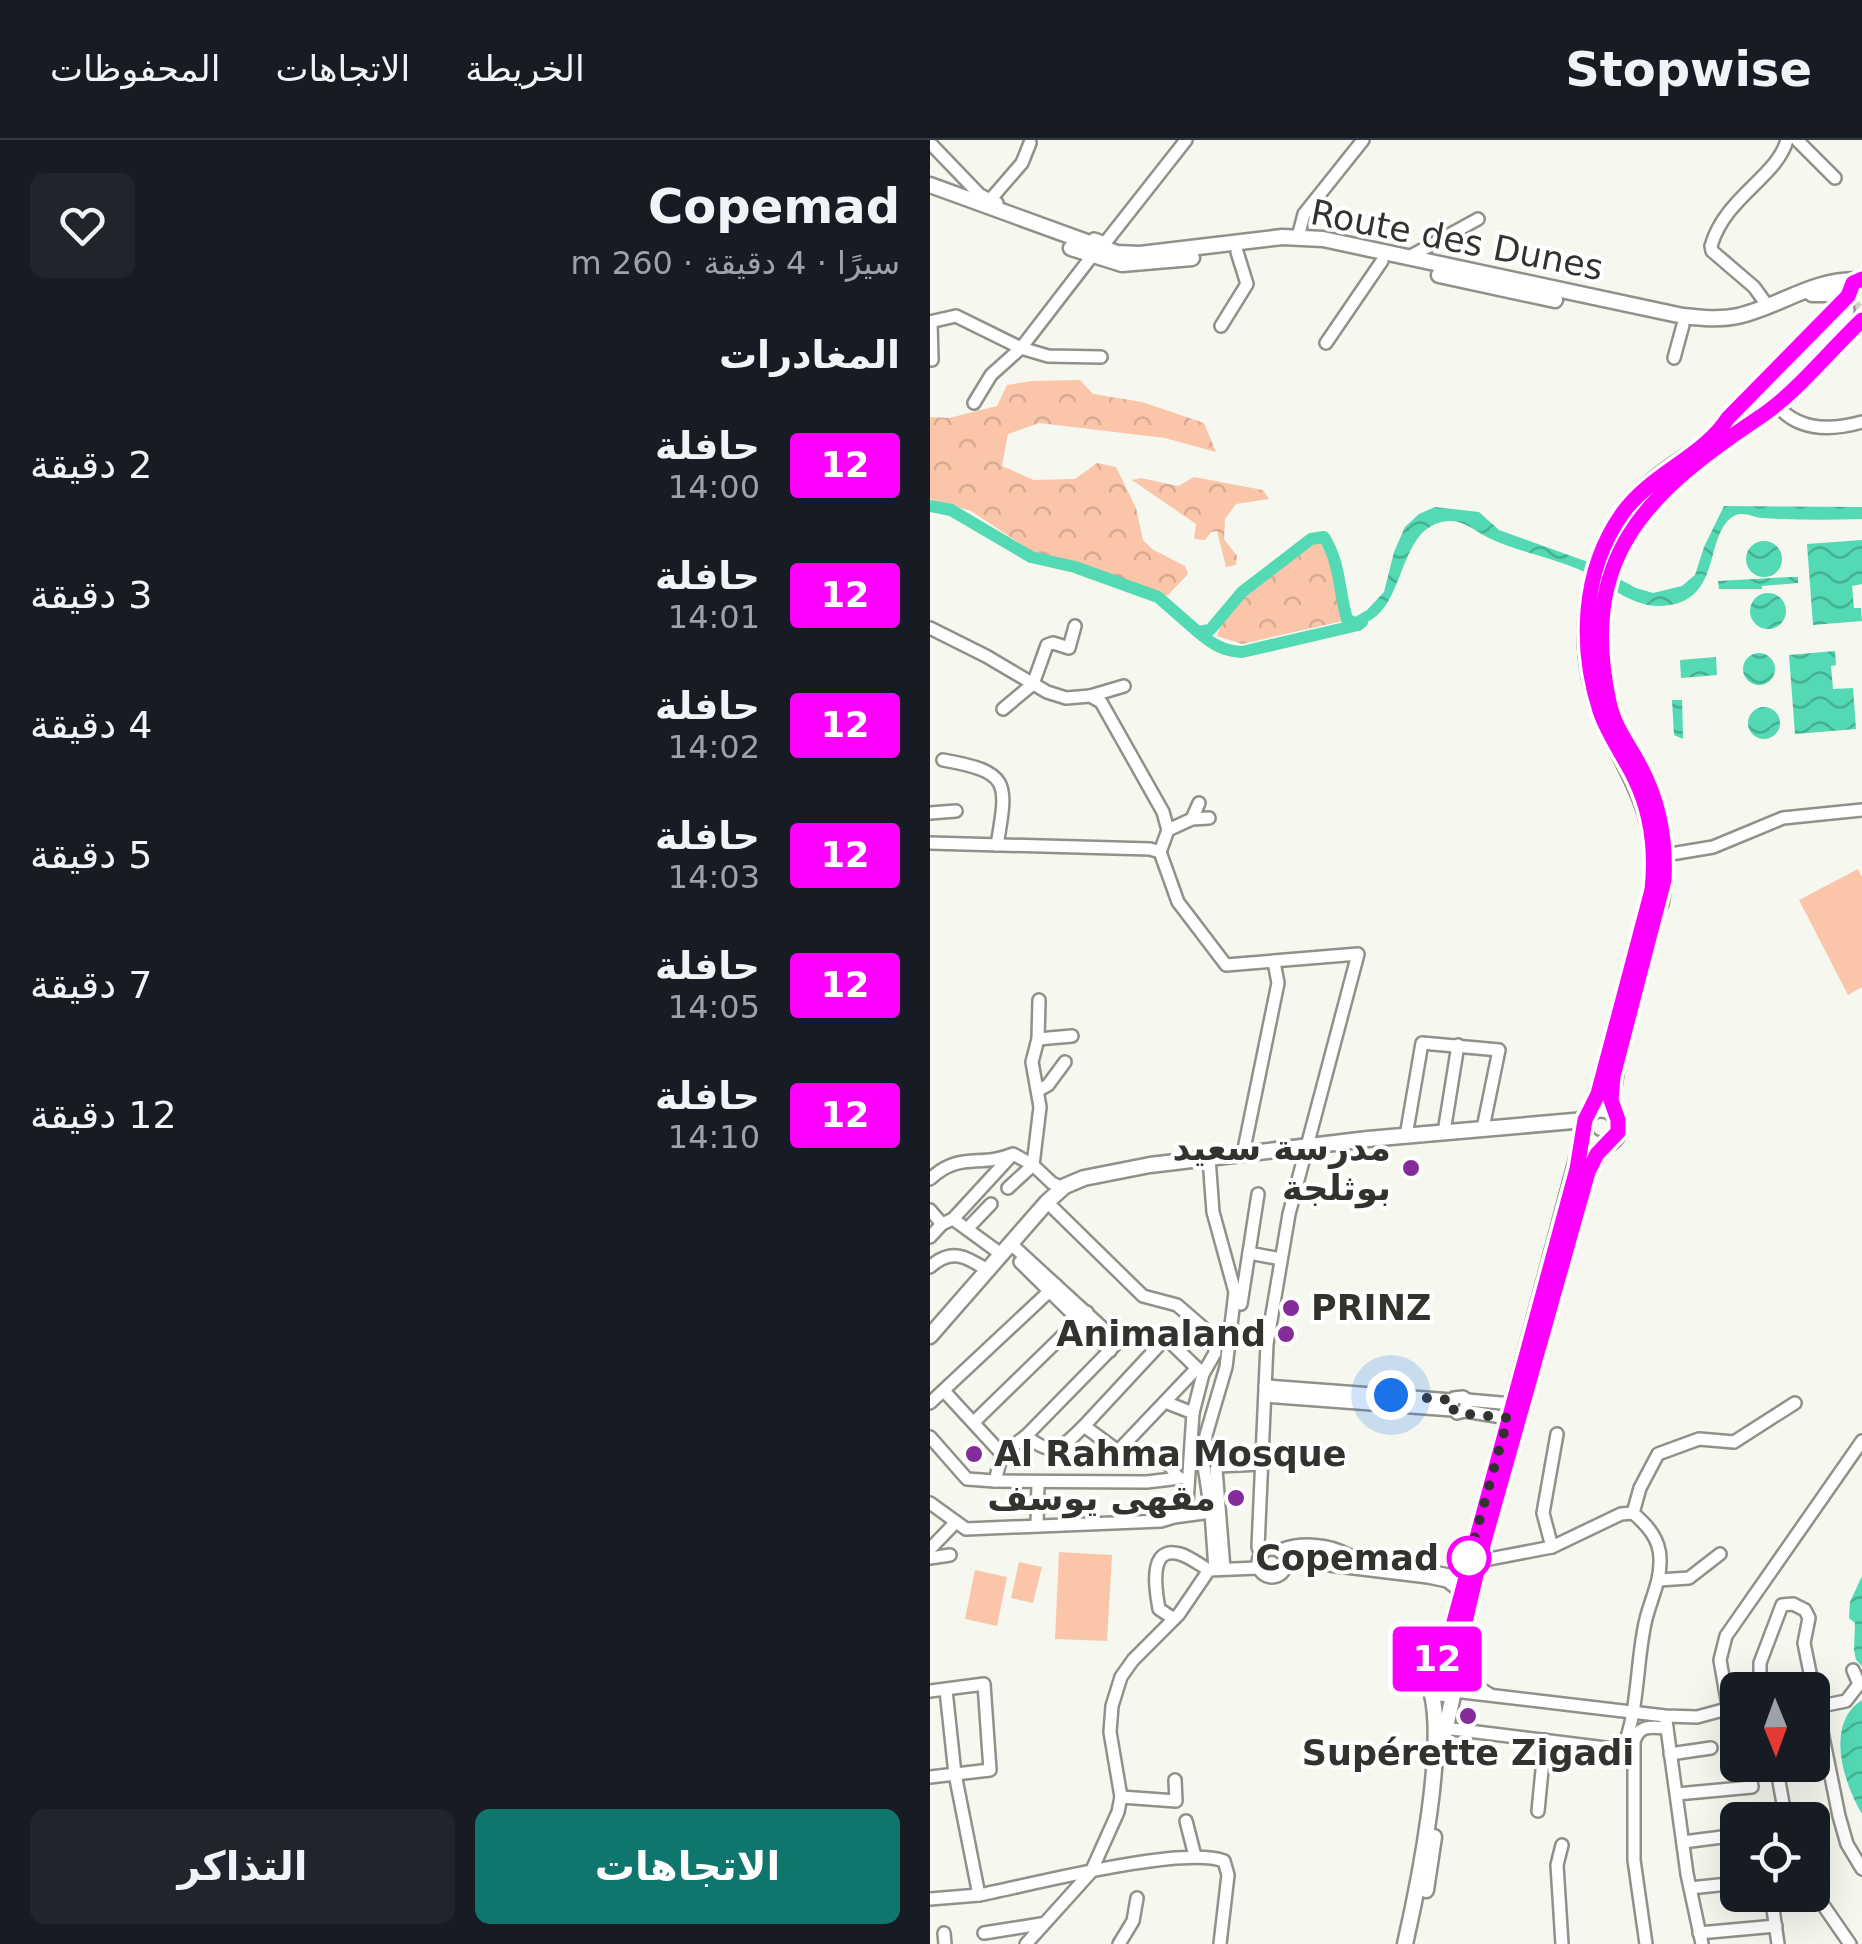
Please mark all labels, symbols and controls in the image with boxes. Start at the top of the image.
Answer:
text: Stopwise [1565,41,1812,97]
text: المحفوظات [50,49,220,89]
text: الاتجاهات [275,49,410,89]
text: الخريطة [465,49,585,89]
button: heart [30,173,135,278]
text: Copemad [648,178,900,234]
street label: Route des Dunes [1307,192,1607,288]
text: سيرًا · 4 دقيقة · 260 m [570,244,900,282]
text: المغادرات [719,333,900,377]
text: حافلة [655,424,760,468]
text: 2 دقيقة [30,443,152,487]
text: 12 [821,445,869,485]
text: 14:00 [668,468,760,506]
text: حافلة [655,554,760,598]
text: 3 دقيقة [30,573,152,617]
text: 12 [821,575,869,615]
text: 14:01 [668,598,760,636]
text: حافلة [655,684,760,728]
text: 4 دقيقة [30,703,152,747]
text: 12 [821,705,869,745]
text: 14:02 [668,728,760,766]
text: حافلة [655,814,760,858]
text: 5 دقيقة [30,833,152,877]
text: 12 [821,835,869,875]
text: 14:03 [668,858,760,896]
text: حافلة [655,944,760,988]
text: 7 دقيقة [30,963,152,1007]
text: 12 [821,965,869,1005]
text: 14:05 [668,988,760,1026]
text: حافلة [655,1074,760,1118]
text: 12 دقيقة [30,1093,177,1137]
text: 12 [821,1095,869,1135]
text: 14:10 [668,1118,760,1156]
place label: مدرسة سعيد بوثلجة [1172,1128,1391,1209]
marker: مدرسة سعيد بوثلجة [1400,1157,1422,1179]
place label: PRINZ [1311,1288,1431,1328]
marker: PRINZ [1280,1297,1302,1319]
place label: Animaland [1056,1314,1266,1354]
marker: Animaland [1275,1323,1297,1345]
your location [1366,1370,1416,1420]
place label: Al Rahma Mosque [994,1434,1346,1474]
marker: Al Rahma Mosque [963,1443,985,1465]
place label: مقهى يوسف [987,1478,1216,1519]
marker: مقهى يوسف [1225,1487,1247,1509]
marker: Copemad [1448,1537,1490,1579]
place label: Copemad [1255,1538,1439,1578]
line badge: 12 [1392,1626,1482,1692]
text: 12 [1413,1639,1461,1679]
north arrow [1720,1672,1830,1782]
map controls [1720,1672,1830,1912]
marker: Supérette Zigadi [1457,1705,1479,1727]
place label: Supérette Zigadi [1302,1733,1634,1773]
button: locate [1720,1802,1830,1912]
button: التذاكر [30,1809,455,1924]
button: الاتجاهات [475,1809,900,1924]

